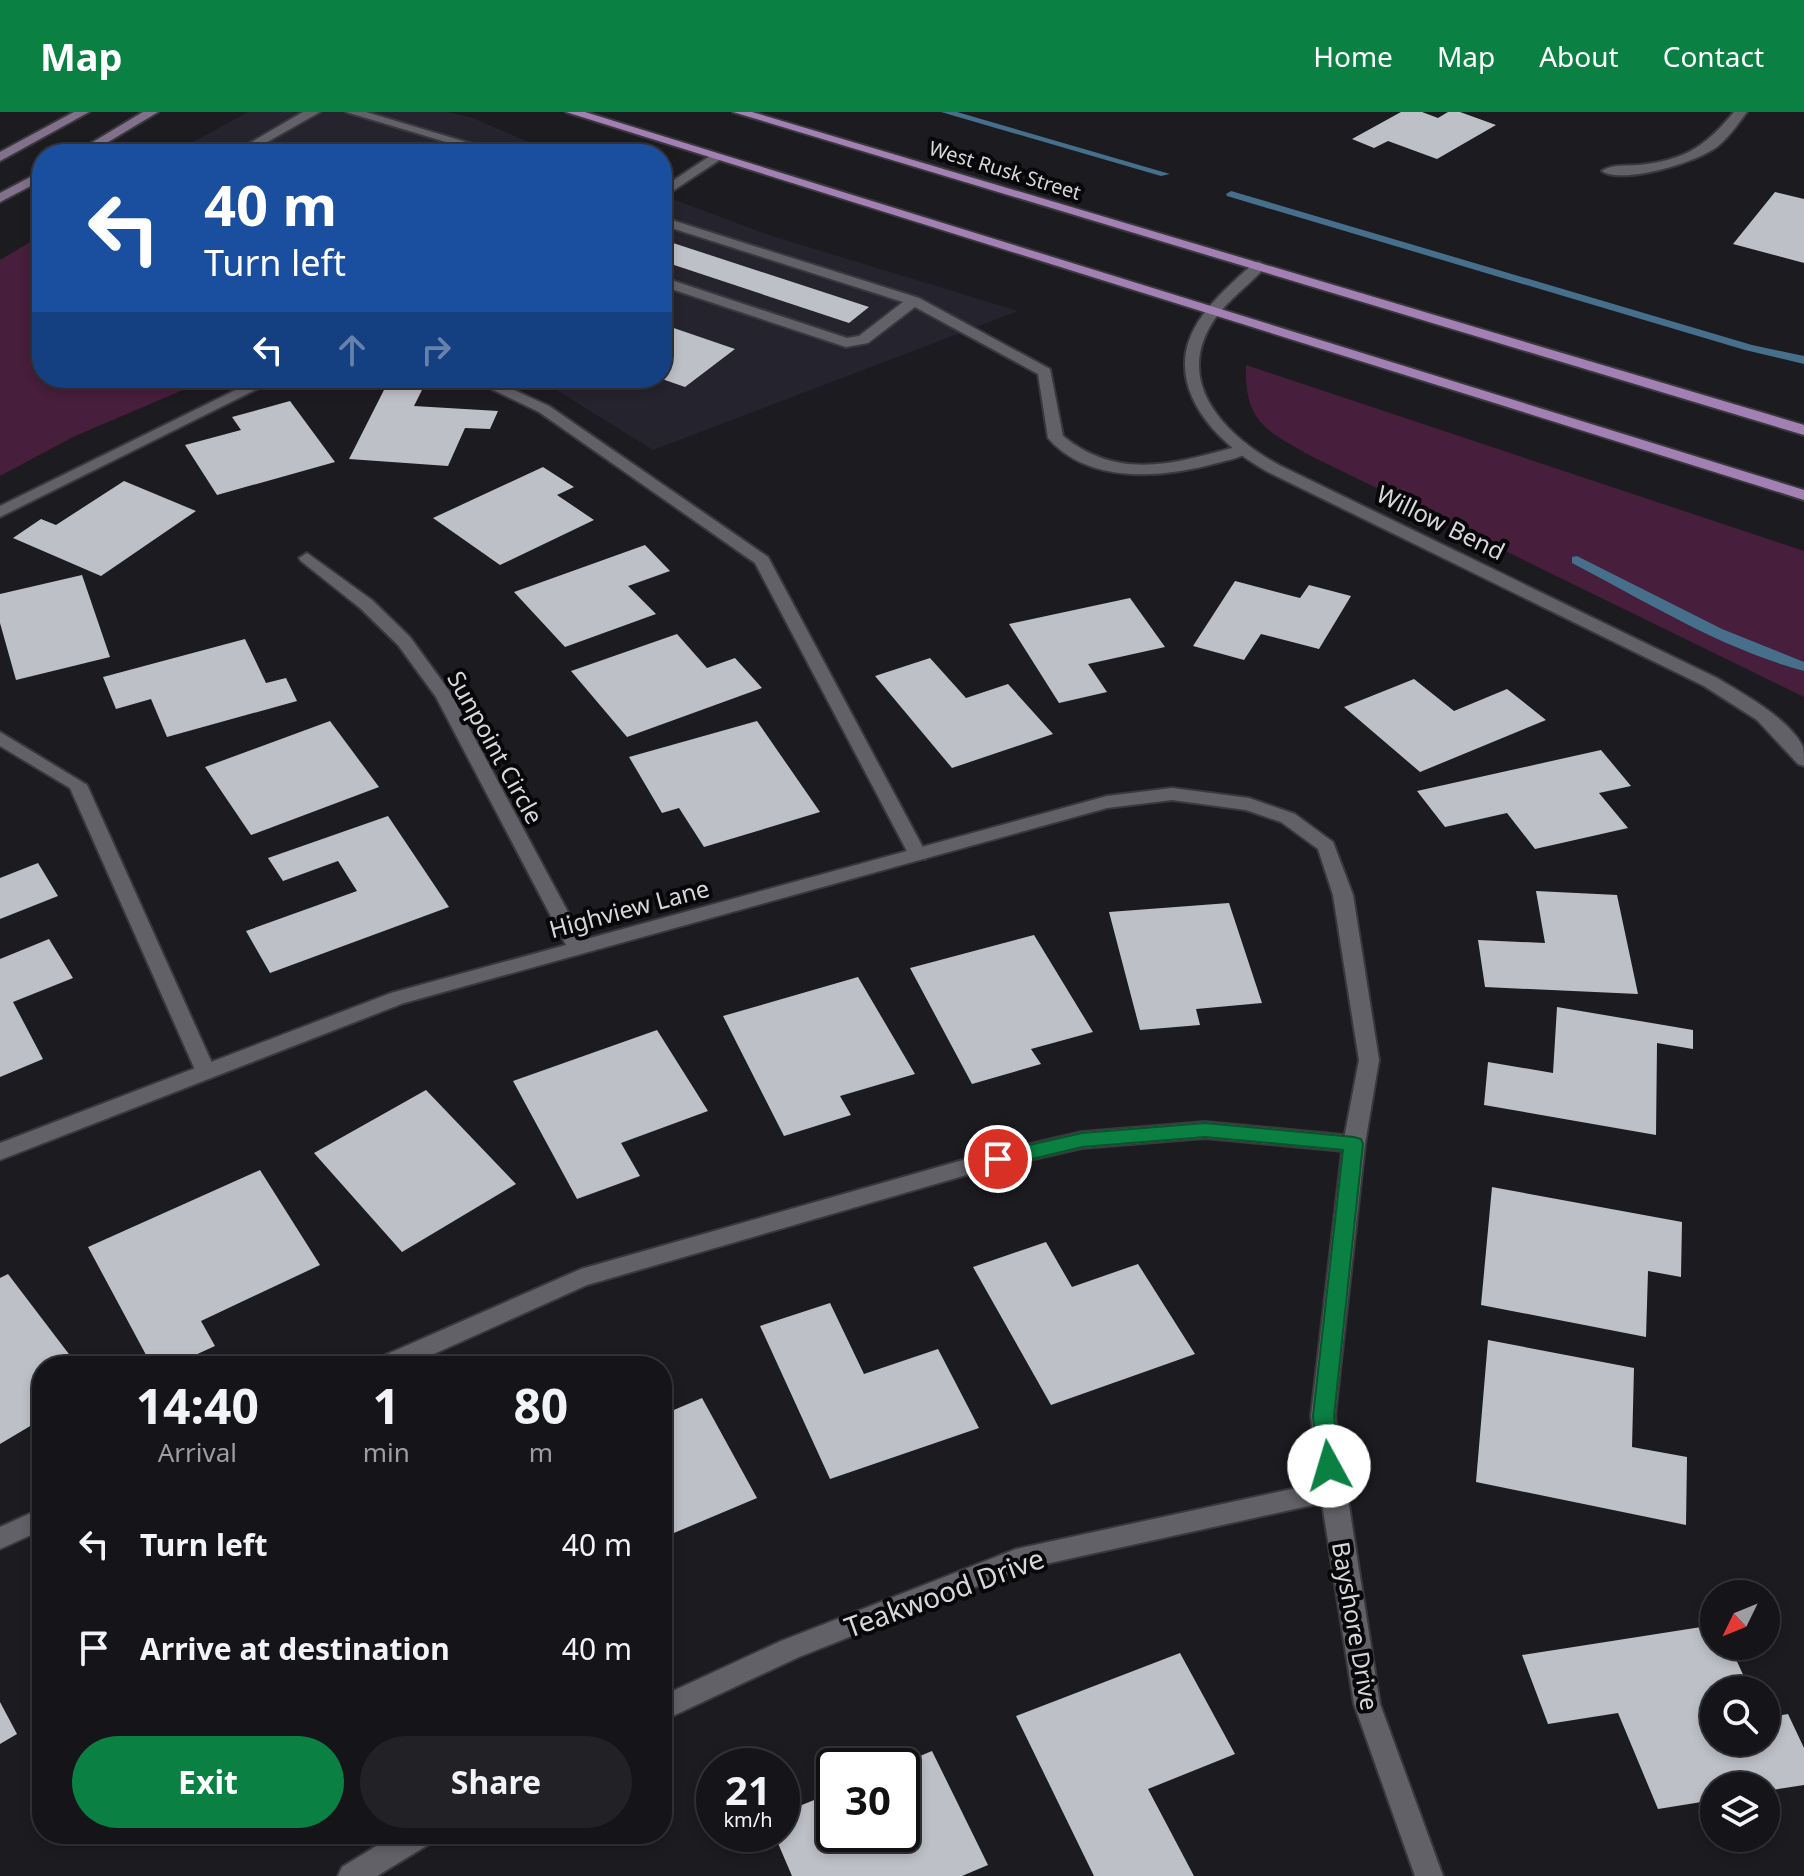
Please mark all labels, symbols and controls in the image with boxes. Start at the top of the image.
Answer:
text: Map [40,30,123,82]
text: Home [1313,37,1393,75]
text: Map [1437,37,1495,75]
text: About [1539,37,1619,75]
text: Contact [1663,37,1764,75]
street label: West Rusk Street [926,134,1084,206]
text: 40 m [204,166,337,242]
icon: left [72,176,176,280]
text: Turn left [204,238,346,287]
icon: left [246,328,290,372]
icon: ahead [330,328,374,372]
icon: right [414,328,458,372]
street label: Willow Bend [1371,477,1511,567]
street label: Sunpoint Circle [440,665,552,829]
street label: Highview Lane [545,871,713,945]
pin [964,1125,1032,1193]
icon: arrive [976,1137,1020,1181]
text: 14:40 [136,1373,259,1438]
text: 1 [372,1373,400,1438]
text: 80 [513,1373,568,1438]
position arrow [1287,1424,1371,1508]
text: Arrival [158,1434,237,1470]
text: min [363,1434,410,1470]
text: m [529,1434,553,1470]
icon: left [72,1522,116,1566]
text: Turn left [140,1524,268,1565]
text: 40 m [562,1524,632,1565]
street label: Teakwood Drive [839,1538,1049,1646]
street label: Bayshore Drive [1325,1539,1387,1713]
north arrow [1700,1580,1780,1660]
map controls [1700,1580,1780,1852]
icon: arrive [72,1626,116,1670]
text: Arrive at destination [140,1628,450,1669]
text: 40 m [562,1628,632,1669]
button: search [1700,1676,1780,1756]
button: Exit [72,1736,344,1828]
button: Share [360,1736,632,1828]
speed limit sign: 30 [816,1748,920,1852]
text: 21 [725,1762,771,1817]
button: layers [1700,1772,1780,1852]
text: km/h [723,1806,773,1833]

